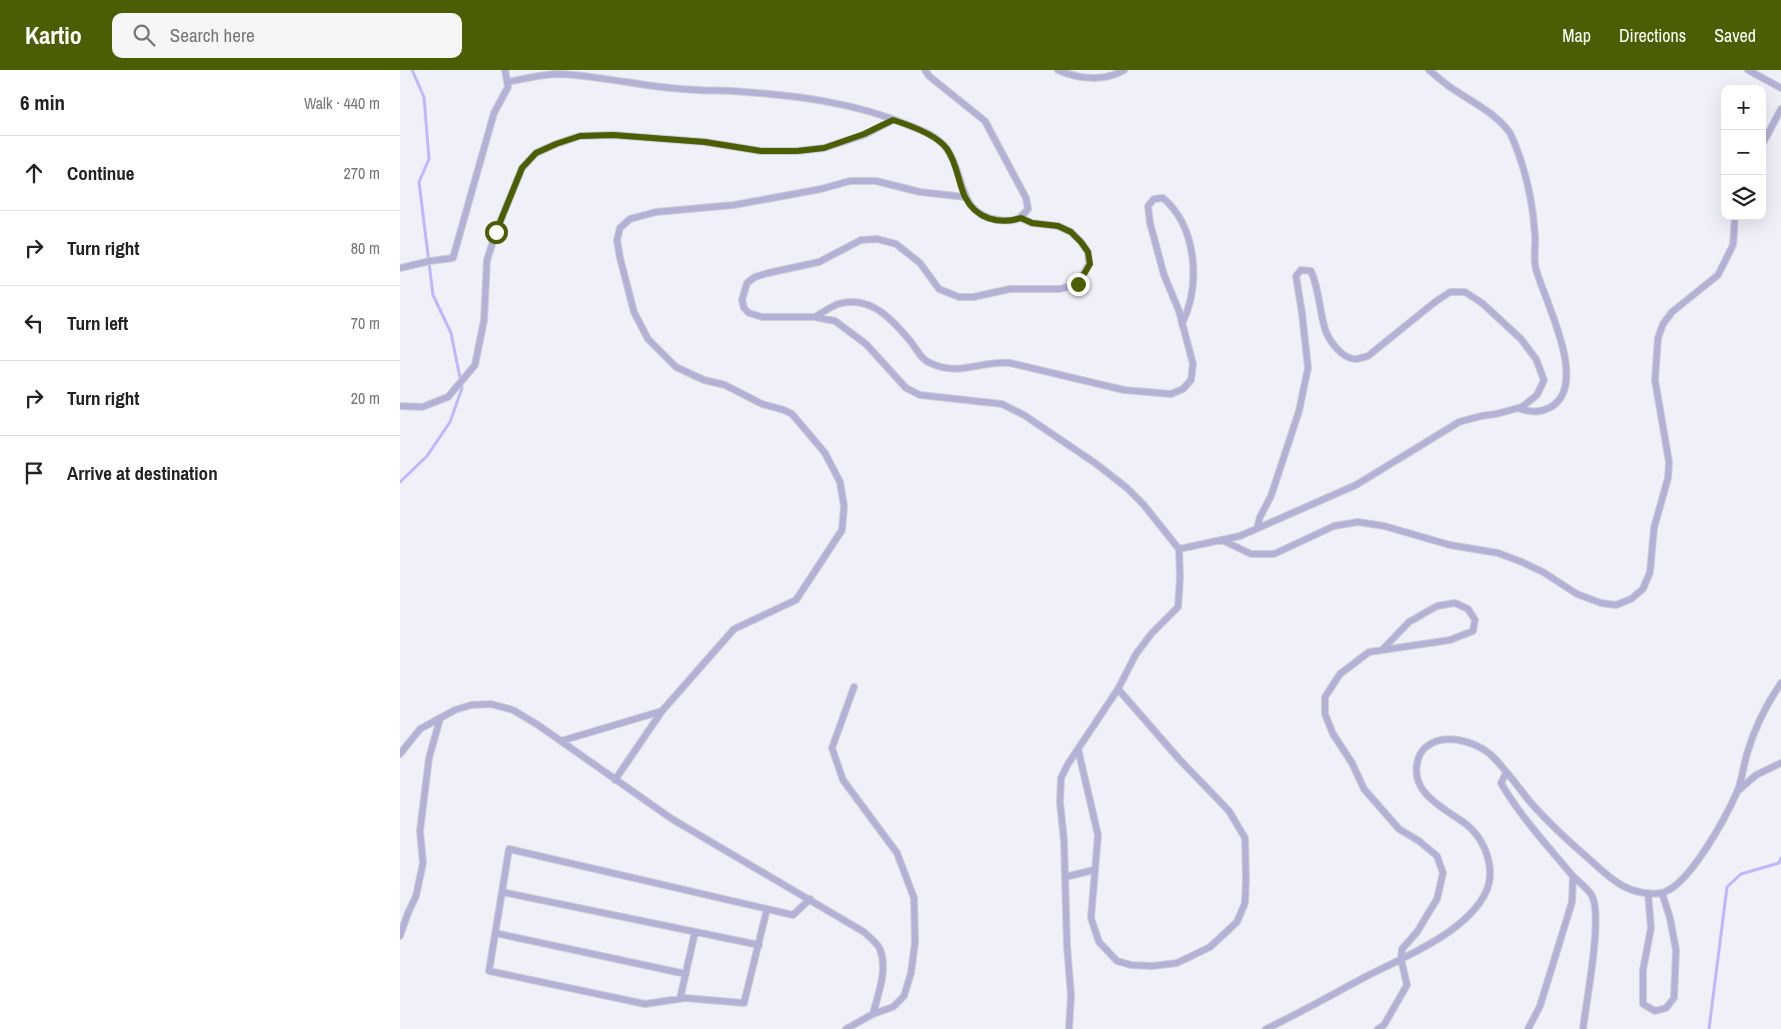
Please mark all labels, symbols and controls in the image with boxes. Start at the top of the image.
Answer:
search box [112,13,462,58]
text: Kartio [25,19,82,51]
icon: search [130,21,158,49]
text: Search here [170,22,255,48]
text: Map [1562,23,1591,48]
text: Directions [1619,23,1686,48]
text: Saved [1714,23,1756,48]
map controls [1721,85,1766,220]
button: + [1721,85,1766,130]
text: 6 min [20,88,65,117]
text: Walk · 440 m [304,92,380,114]
button: − [1721,130,1766,175]
icon: ahead [20,159,48,187]
text: Continue [67,160,135,186]
text: 270 m [344,162,380,184]
button: layers [1721,175,1766,220]
route start [485,221,508,244]
icon: right [20,234,48,262]
text: Turn right [67,235,139,261]
text: 80 m [351,237,380,259]
route end [1067,273,1090,296]
icon: left [20,309,48,337]
text: Turn left [67,310,128,336]
text: 70 m [351,312,380,334]
icon: right [20,384,48,412]
text: Turn right [67,385,139,411]
text: 20 m [351,387,380,409]
icon: arrive [20,459,48,487]
text: Arrive at destination [67,460,218,486]

